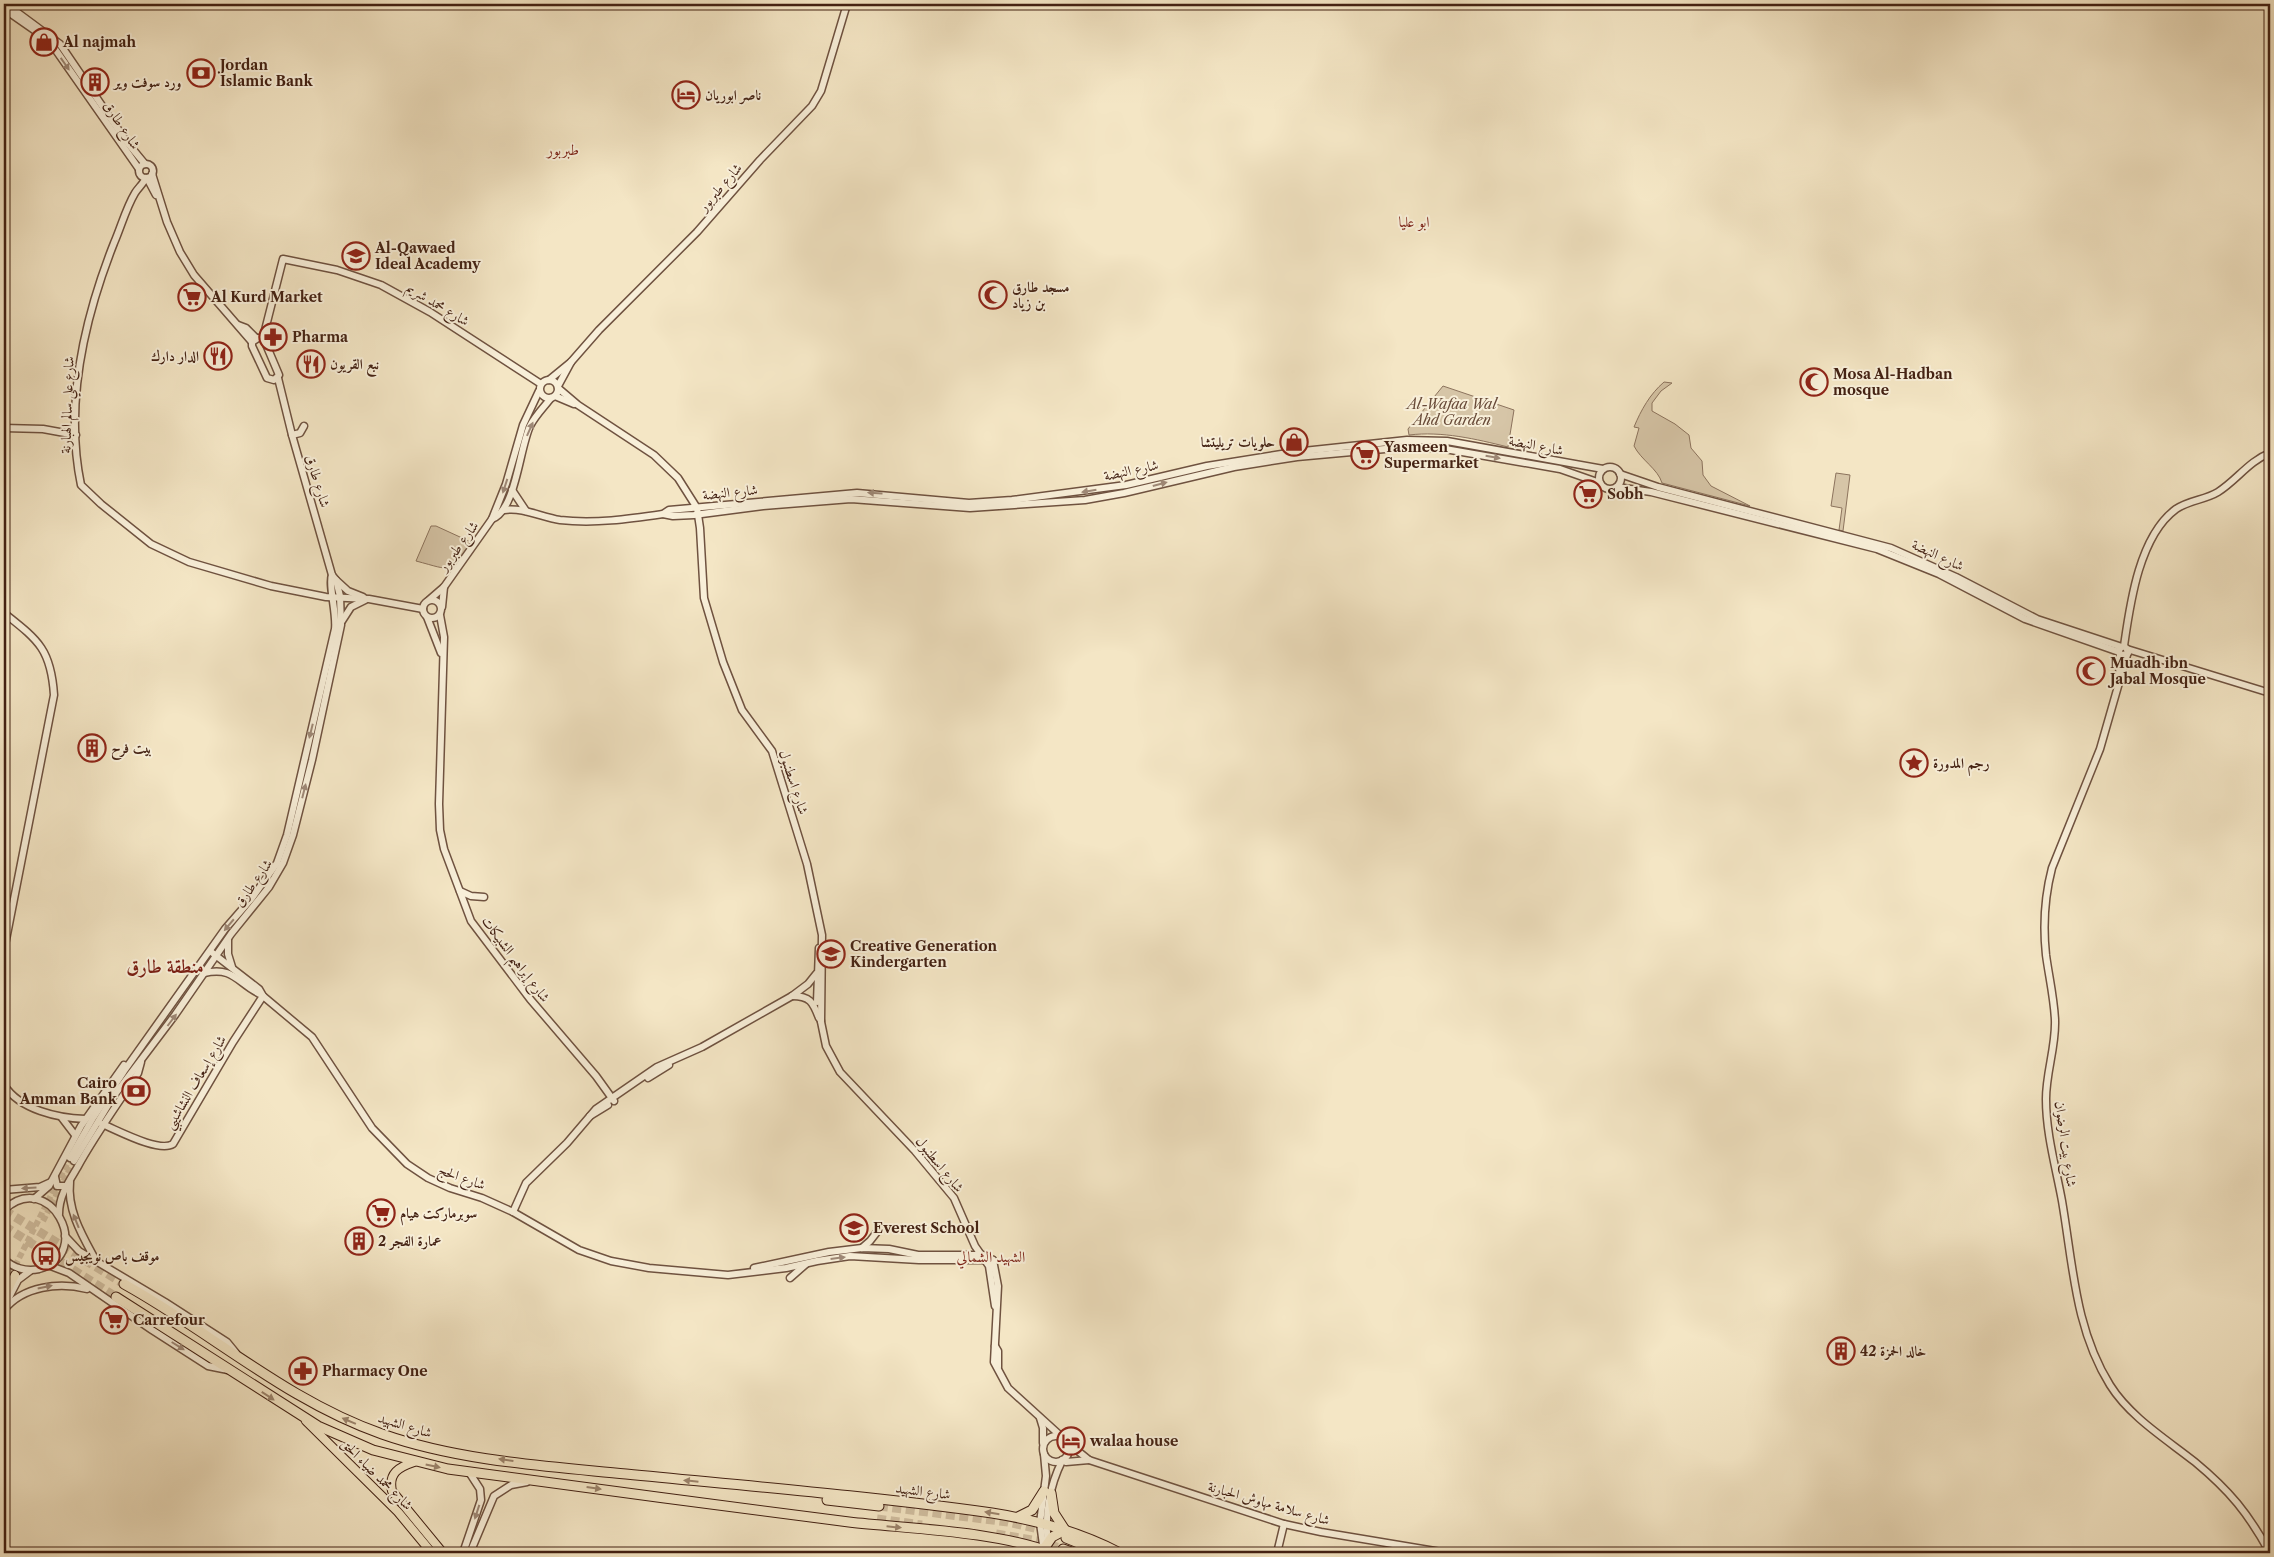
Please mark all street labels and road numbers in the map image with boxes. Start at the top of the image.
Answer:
street label: شارع طارق [97,97,145,154]
street label: شارع طبربور [693,159,748,218]
street label: شارع محمد شريم [401,278,473,333]
street label: شارع علي سالم الهبارنة [56,356,82,454]
street label: شارع النهضة [1507,431,1565,462]
street label: شارع طارق [299,452,335,511]
street label: شارع النهضة [1102,455,1161,487]
street label: شارع النهضة [702,480,759,507]
street label: شارع طبربور [433,517,485,578]
street label: شارع النهضة [1908,535,1967,578]
street label: شارع اسطنبول [772,747,813,818]
street label: شارع طارق [230,856,278,912]
street label: شارع إبراهيم الشبيكات [474,912,554,1009]
street label: شارع إسعاف النشاشيبي [160,1032,234,1134]
street label: شارع بيت الرضوان [2048,1100,2081,1189]
street label: شارع اسطنبول [910,1132,968,1198]
street label: شارع الحج [435,1160,488,1198]
street label: شارع الشهيد [375,1408,434,1445]
street label: شارع محمد ضياء الحق [335,1434,417,1516]
street label: شارع سلامة مهاوش الحبارنة [1205,1477,1332,1532]
street label: شارع الشهيد [894,1479,952,1506]

